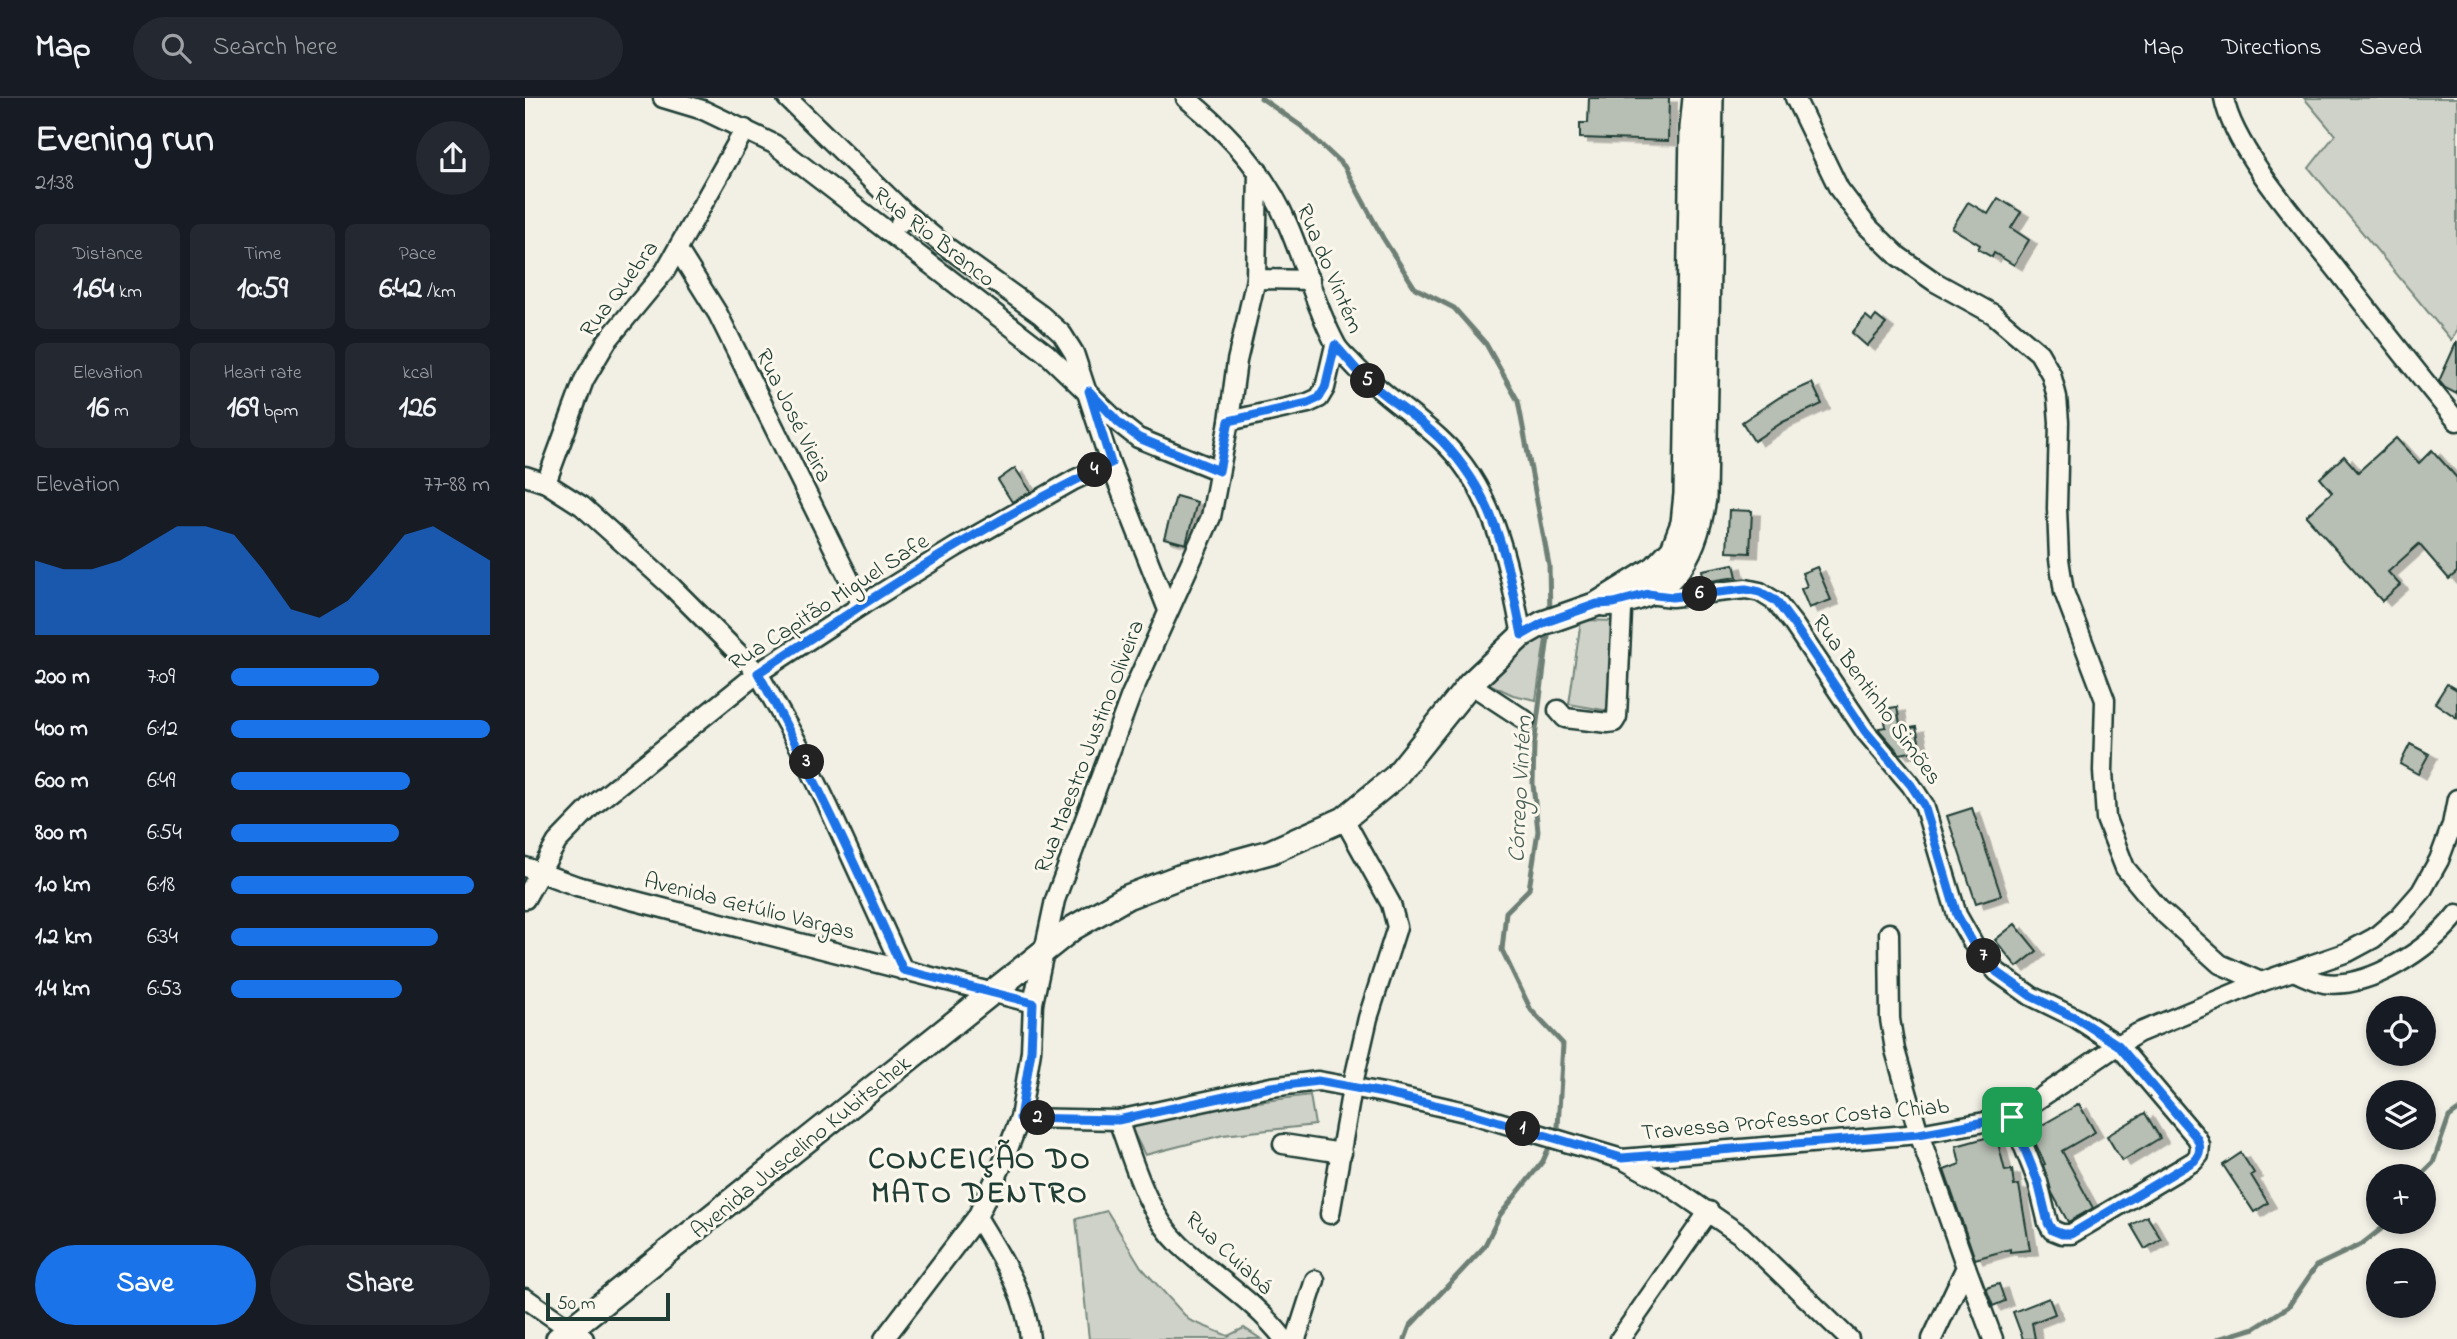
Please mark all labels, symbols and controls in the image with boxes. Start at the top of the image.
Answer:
search box [133,17,623,80]
text: Map [35,24,91,72]
icon: search [157,29,195,67]
text: Search here [213,29,337,67]
text: Map [2143,31,2184,66]
text: Directions [2222,31,2321,66]
text: Saved [2359,31,2422,66]
text: Evening run [35,113,214,169]
button: share [416,121,490,195]
text: 21:38 [35,167,74,200]
street label: Rua Rio Branco [865,180,1002,296]
street label: Rua do Vintém [1287,199,1371,339]
street label: Rua Quebra [573,234,667,345]
text: Distance [73,241,143,268]
text: Time [244,241,281,268]
text: Pace [399,241,436,268]
text: 1.64 [73,268,114,312]
text: 10:59 [237,268,288,312]
text: 6:42 [379,268,422,312]
text: km [114,279,142,306]
text: /km [422,279,456,306]
street label: Rua José Vieira [746,344,839,488]
text: Elevation [73,360,142,387]
text: Heart rate [224,360,301,387]
text: kcal [402,360,433,387]
pin: 5 [1351,364,1385,398]
text: 5 [1362,367,1373,394]
text: 16 [86,387,109,431]
text: 169 [227,387,258,431]
text: 126 [399,387,436,431]
text: m [109,398,129,425]
text: bpm [258,398,298,425]
pin: 4 [1077,452,1113,488]
text: 4 [1091,456,1098,483]
text: Elevation [35,469,120,502]
text: 77–88 m [424,469,490,502]
street label: Rua Capitão Miguel Safe [723,526,937,681]
pin: 6 [1683,576,1717,612]
text: 6 [1695,580,1704,607]
street label: Rua Bentinho Simões [1803,608,1949,793]
street label: Rua Maestro Justino Oliveira [1027,616,1154,878]
text: 200 m [35,661,90,694]
text: 7:09 [147,661,175,694]
text: 400 m [35,713,88,746]
text: 6:12 [147,713,178,746]
water label: Córrego Vintém [1500,715,1543,863]
pin: 3 [789,744,825,780]
text: 3 [803,748,810,775]
text: 600 m [35,765,89,798]
text: 6:49 [147,765,175,798]
text: 800 m [35,817,87,850]
text: 6:54 [147,817,182,850]
street label: Avenida Getúlio Vargas [640,865,859,951]
text: 1.0 km [35,869,91,902]
text: 6:18 [147,869,175,902]
text: 1.2 km [35,921,92,954]
text: 6:34 [147,921,178,954]
pin: 7 [1967,938,2001,974]
text: 7 [1980,942,1987,969]
text: 1.4 km [35,973,90,1006]
text: 6:53 [147,973,182,1006]
map controls [2366,996,2436,1318]
button: locate [2366,996,2436,1066]
street label: Avenida Juscelino Kubitschek [684,1048,920,1248]
button: layers [2366,1080,2436,1150]
pin [1982,1087,2042,1147]
street label: Travessa Professor Costa Chiab [1640,1091,1951,1150]
icon: arrive [1993,1098,2031,1136]
pin: 2 [1021,1100,1055,1136]
text: 2 [1033,1104,1042,1131]
pin: 1 [1506,1112,1541,1146]
text: 1 [1519,1115,1526,1142]
district label: CONCEIÇÃO DO MATO DENTRO [868,1139,1092,1217]
button: + [2366,1164,2436,1234]
street label: Rua Cuiabá [1177,1204,1280,1304]
button: Save [35,1245,256,1325]
button: Share [270,1245,490,1325]
button: − [2366,1248,2436,1318]
scale bar [546,1290,670,1322]
text: 50 m [557,1291,596,1318]

